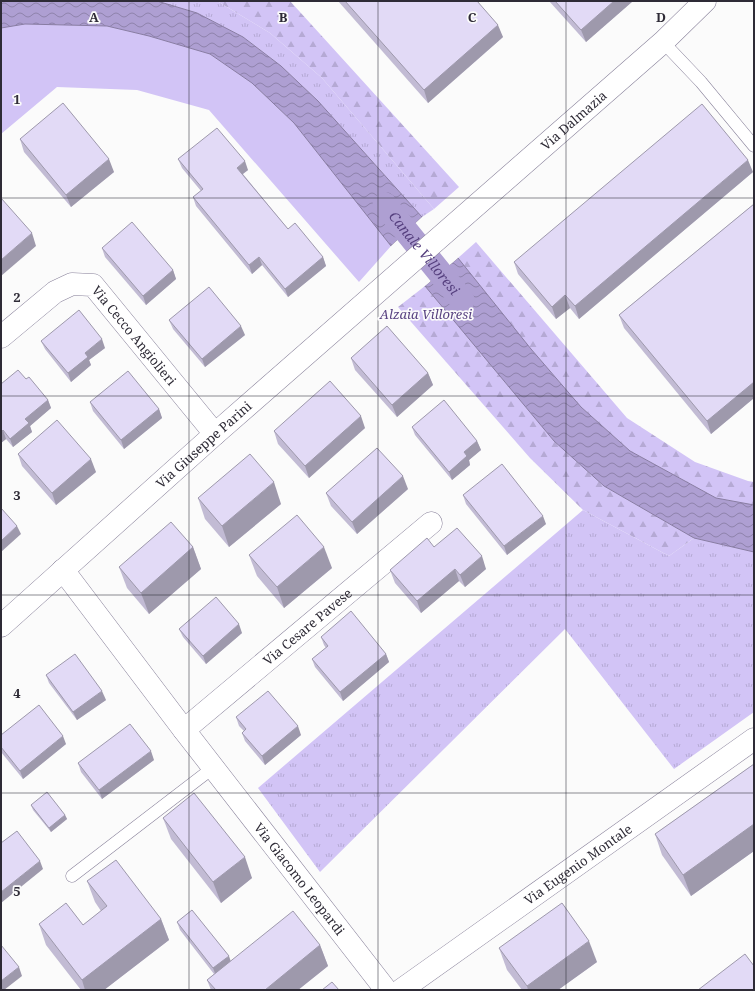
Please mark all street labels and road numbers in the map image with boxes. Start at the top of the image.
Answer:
street label: Via Dalmazia [537,86,610,154]
street label: Via Cecco Angiolieri [88,282,180,389]
street label: Via Giuseppe Parini [152,397,255,492]
street label: Via Cesare Pavese [259,584,356,669]
street label: Via Giacomo Leopardi [250,819,349,939]
street label: Via Eugenio Montale [520,820,635,909]

